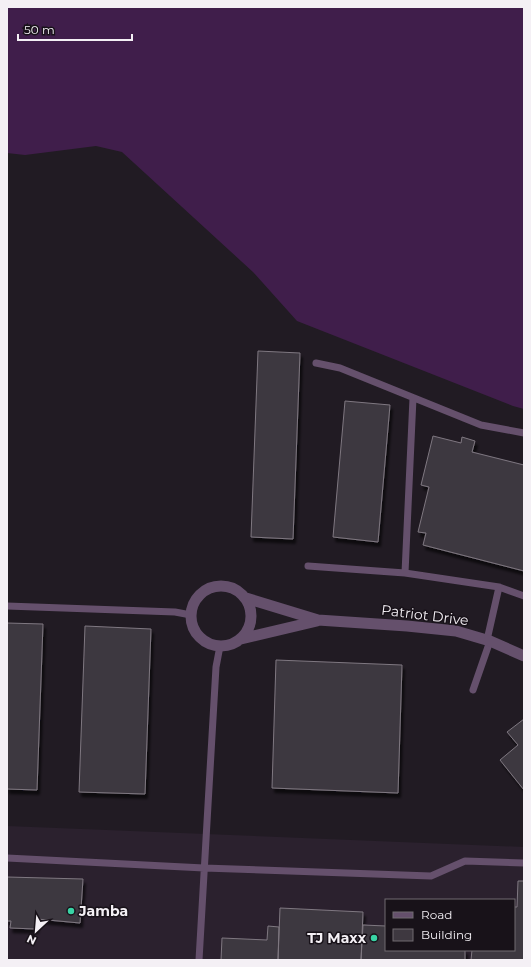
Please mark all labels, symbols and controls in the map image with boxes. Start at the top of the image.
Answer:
scale bar [18,16,132,42]
text: 50 m [24,22,55,37]
street label: Patriot Drive [380,601,470,629]
legend [385,899,515,951]
place label: Jamba [78,902,128,920]
marker: Jamba [66,906,76,916]
text: Road [421,907,452,922]
north arrow [16,911,56,951]
text: Building [421,927,472,942]
place label: TJ Maxx [307,929,367,947]
text: N [25,932,39,948]
marker: TJ Maxx [369,933,379,943]

